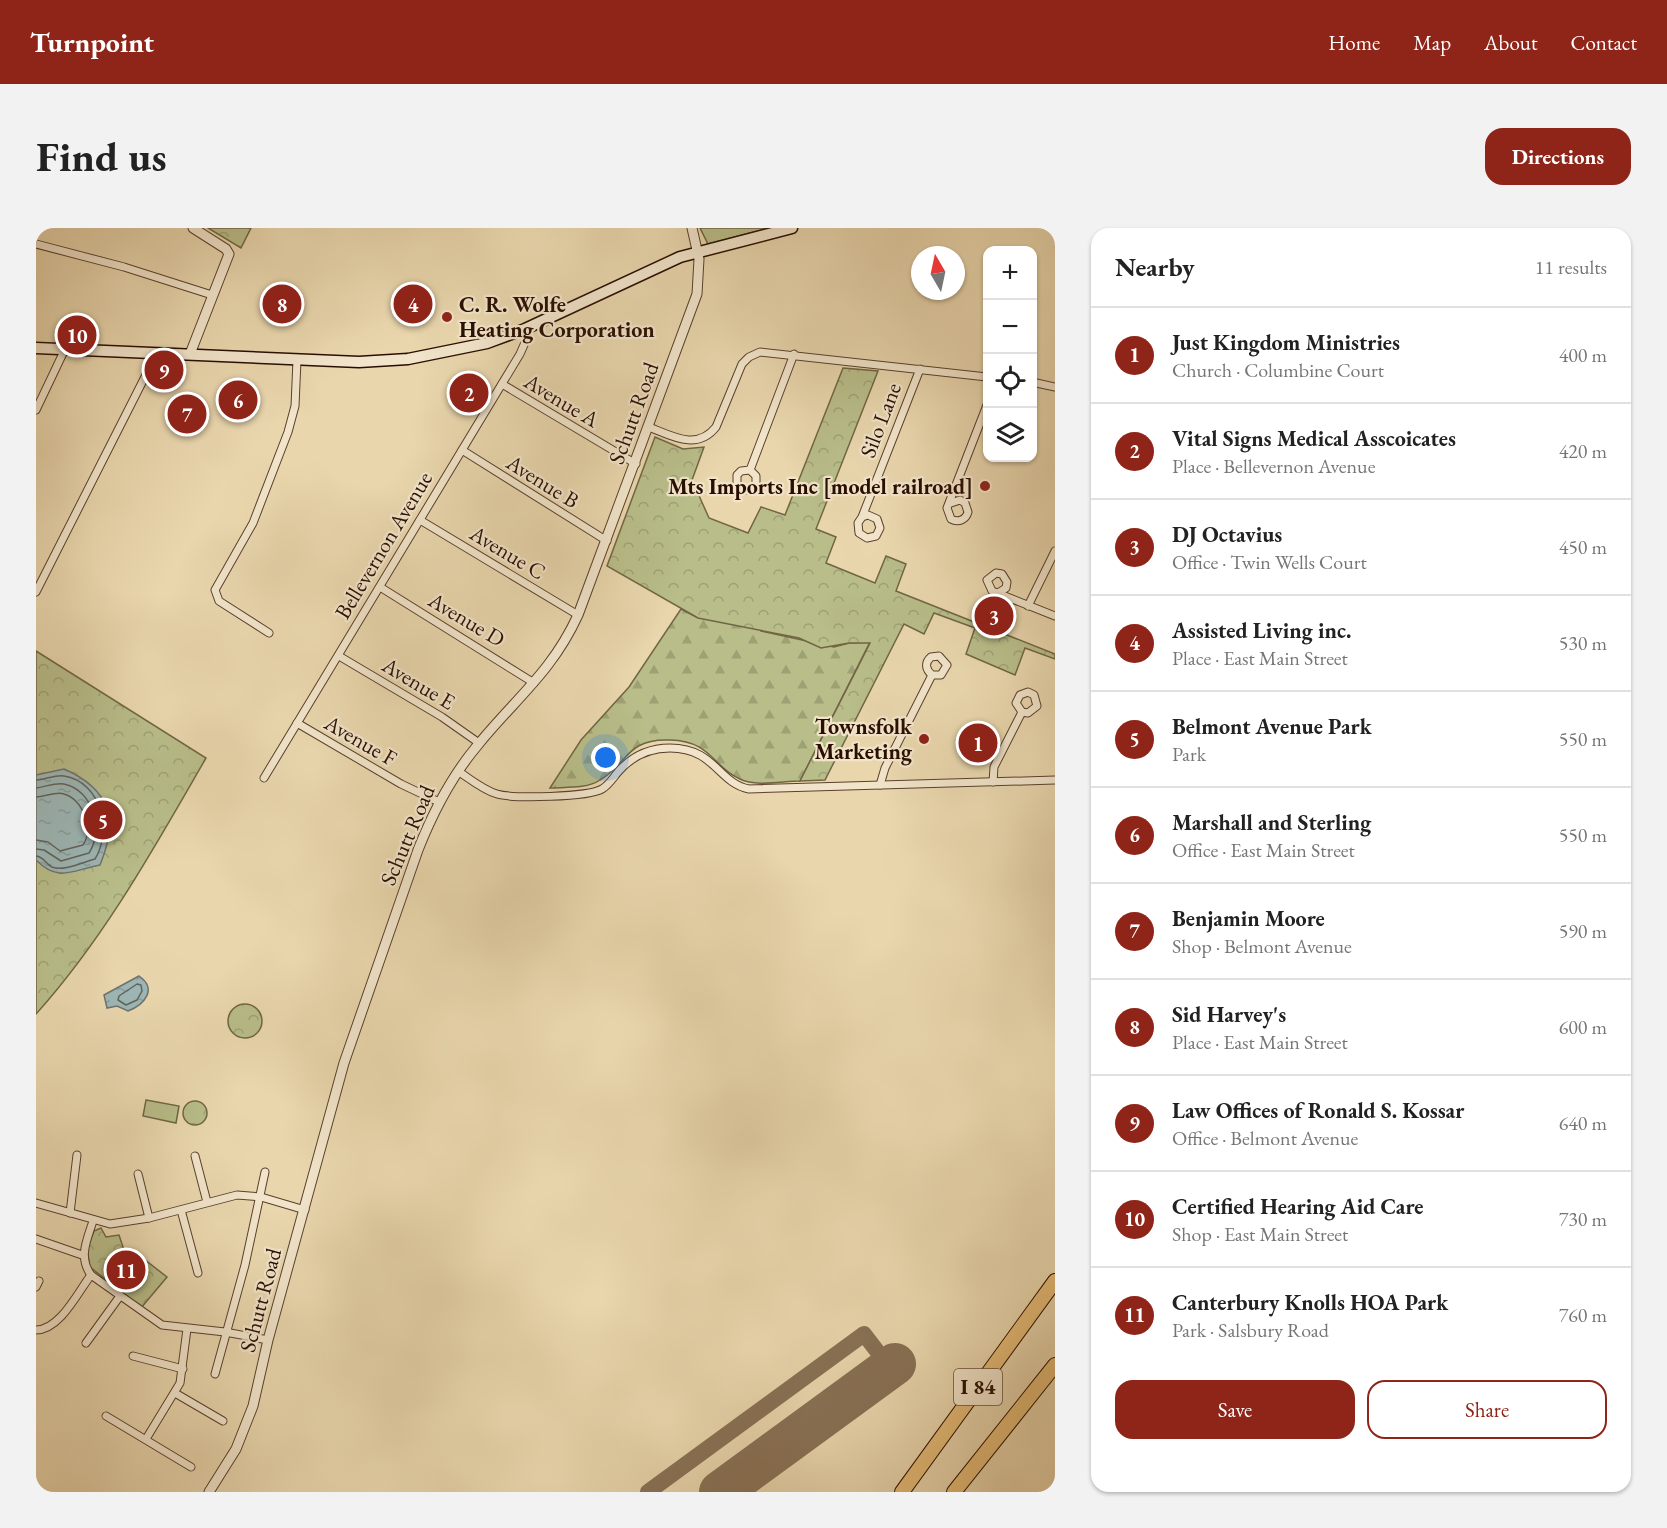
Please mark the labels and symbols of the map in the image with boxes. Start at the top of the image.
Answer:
north arrow [911,246,965,300]
pin: 8 [262,282,302,326]
pin: 4 [394,282,433,326]
place label: C. R. Wolfe Heating Corporation [459,290,655,344]
marker: C. R. Wolfe Heating Corporation [440,310,454,324]
pin: 10 [58,312,96,358]
pin: 9 [144,348,184,392]
street label: Schutt Road [602,357,666,468]
street label: Avenue A [518,366,605,435]
pin: 2 [450,370,488,416]
pin: 6 [218,378,258,423]
street label: Silo Lane [853,378,908,462]
pin: 7 [168,392,206,436]
street label: Avenue B [500,447,585,515]
street label: Bellevernon Avenue [328,466,439,624]
place label: Mts Imports Inc [model railroad] [668,472,973,501]
marker: Mts Imports Inc [model railroad] [978,479,992,493]
street label: Avenue C [464,518,551,586]
street label: Avenue D [422,585,510,654]
pin: 3 [974,594,1014,638]
street label: Avenue E [376,650,460,716]
street label: Avenue F [319,708,402,773]
place label: Townsfolk Marketing [815,712,913,766]
pin: 1 [958,720,998,766]
marker: Townsfolk Marketing [917,732,931,746]
your location [591,743,620,772]
street label: Schutt Road [373,780,442,890]
pin: 5 [84,798,122,842]
street label: Schutt Road [233,1244,288,1355]
pin: 11 [106,1248,146,1292]
road number: I 84 [954,1369,1002,1405]

